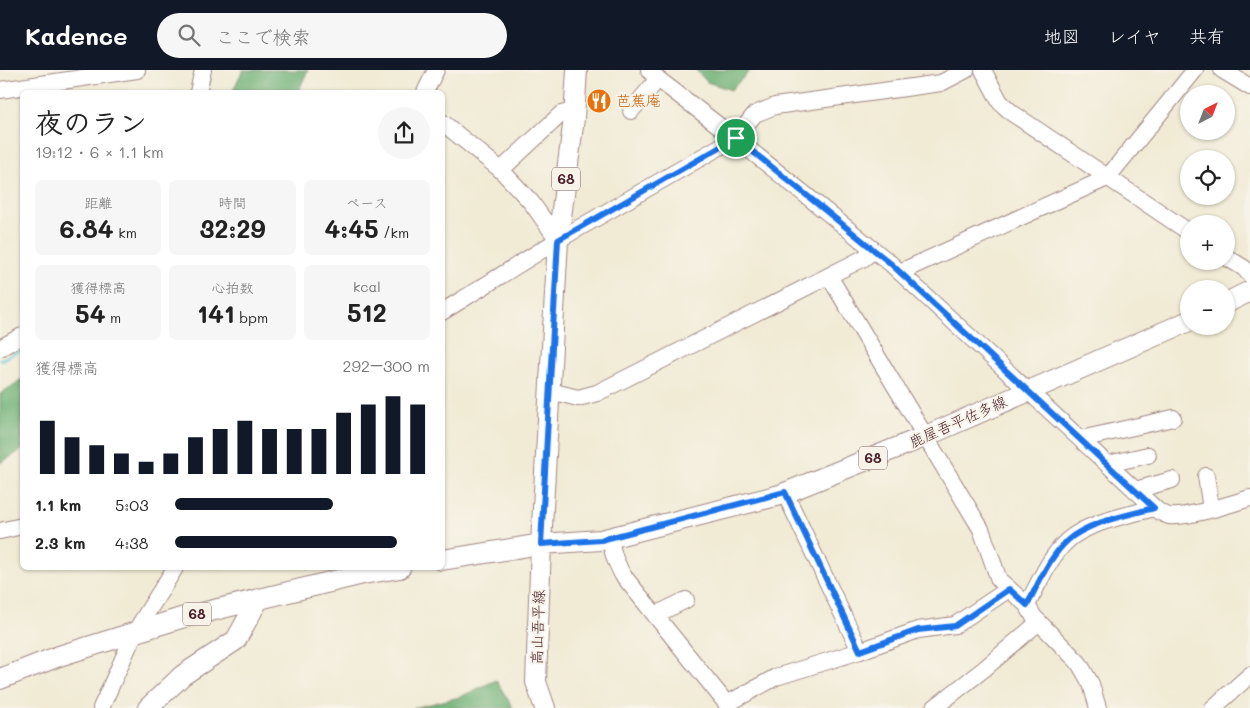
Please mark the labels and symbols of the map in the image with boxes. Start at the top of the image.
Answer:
north arrow [1180,85,1235,140]
restaurant icon: 芭蕉庵 [586,88,612,114]
place label: 芭蕉庵 [616,90,661,110]
pin [715,117,757,159]
road number: 68 [552,168,580,190]
street label: 鹿屋吾平佐多線 [906,391,1010,452]
road number: 68 [859,446,887,469]
street label: 高山吾平線 [526,589,548,665]
road number: 68 [183,602,211,626]

